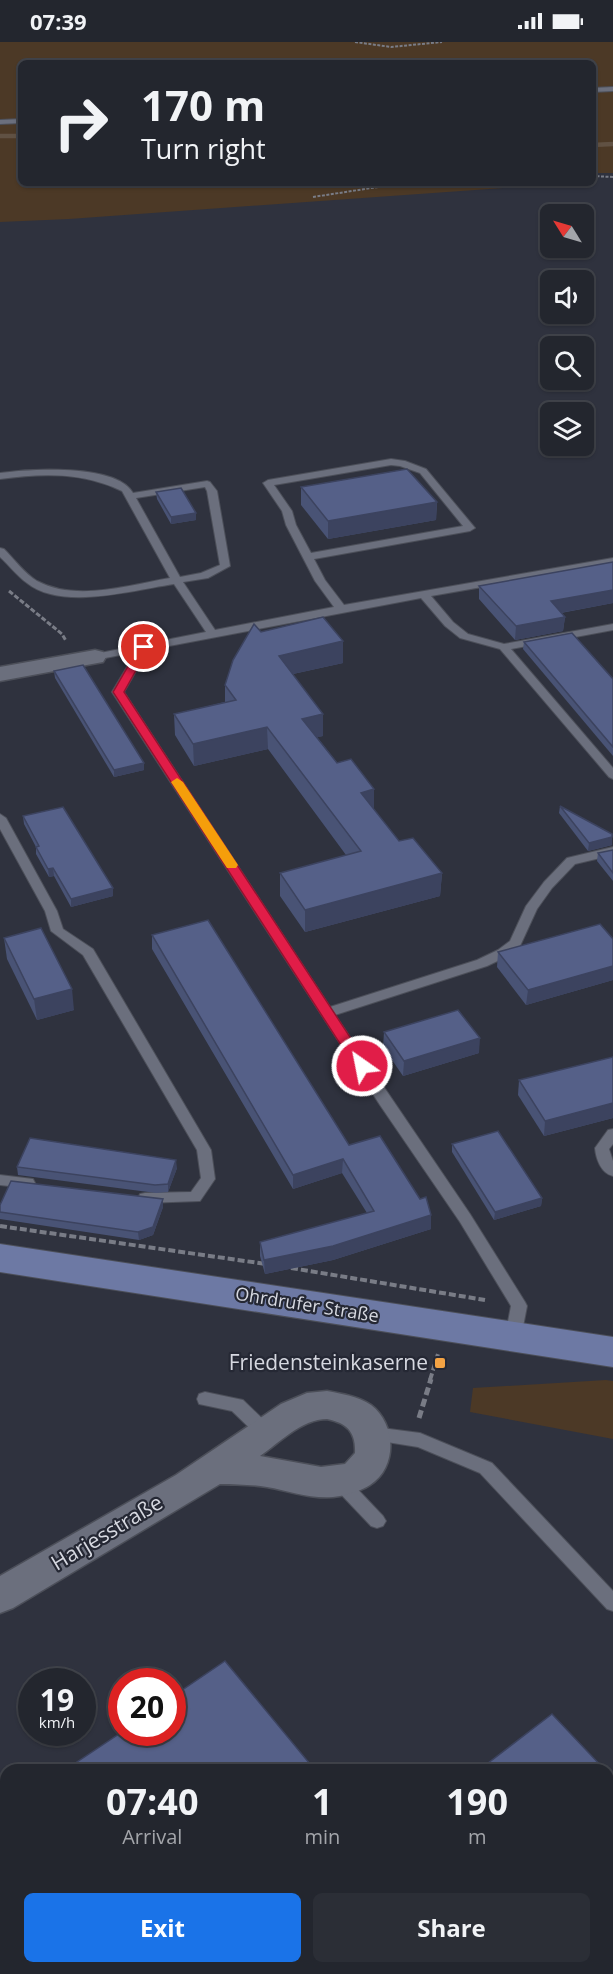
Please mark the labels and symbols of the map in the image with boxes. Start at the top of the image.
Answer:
north arrow [540,204,594,258]
pin [118,621,169,672]
position arrow [330,1034,394,1098]
street label: Ohrdrufer Straße [234,1281,381,1327]
place label: Friedensteinkaserne [229,1348,428,1376]
marker: Friedensteinkaserne [433,1356,447,1370]
street label: Harjesstraße [46,1488,167,1576]
speed limit sign: 20 [108,1668,186,1746]

